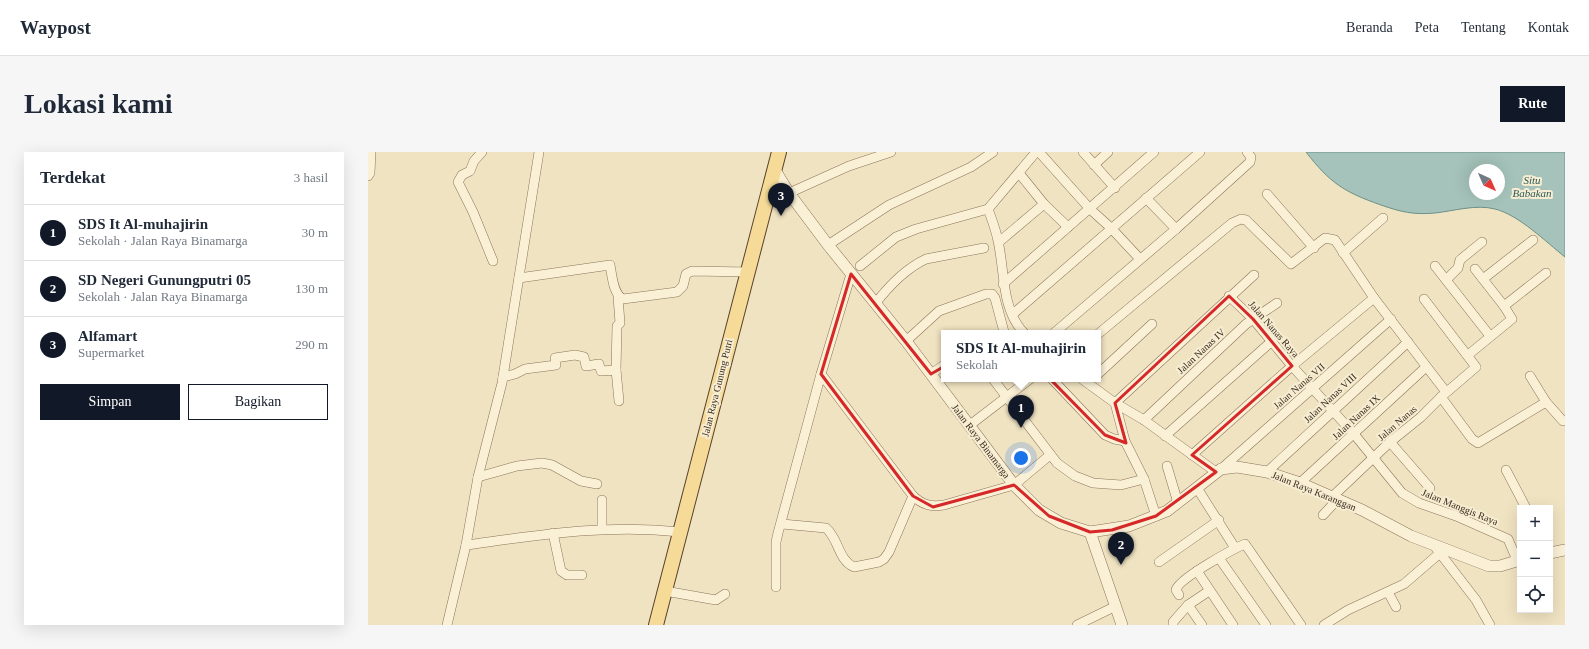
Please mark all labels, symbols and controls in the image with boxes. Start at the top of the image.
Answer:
text: Waypost [20,17,91,38]
text: Beranda [1346,20,1393,35]
text: Peta [1415,20,1439,35]
text: Tentang [1461,20,1506,35]
text: Kontak [1528,20,1569,35]
button: Rute [1500,86,1565,122]
text: Lokasi kami [24,88,173,119]
north arrow [1469,164,1505,200]
text: Terdekat [40,168,106,187]
text: 3 hasil [294,170,328,185]
water label: Situ Babakan [1512,174,1552,199]
pin: 3 [768,183,794,216]
text: SDS It Al-muhajirin [78,216,208,232]
text: 1 [50,225,56,240]
text: 30 m [302,225,328,240]
text: Sekolah · Jalan Raya Binamarga [78,233,247,248]
text: SD Negeri Gunungputri 05 [78,272,251,288]
text: 2 [50,281,56,296]
text: 130 m [295,281,328,296]
text: Sekolah · Jalan Raya Binamarga [78,289,247,304]
street label: Jalan Nanas Raya [1247,299,1302,360]
street label: Jalan Nanas IV [1175,326,1228,376]
text: Alfamart [78,328,137,344]
popup [941,330,1101,382]
text: 3 [50,337,56,352]
text: 290 m [295,337,328,352]
street label: Jalan Raya Gunung Putri [700,338,735,438]
text: SDS It Al-muhajirin [956,340,1086,356]
text: Supermarket [78,345,144,360]
text: Sekolah [956,357,998,372]
street label: Jalan Nanas VII [1271,361,1327,411]
street label: Jalan Nanas VIII [1302,371,1358,425]
button: Simpan [40,384,180,420]
button: Bagikan [188,384,328,420]
street label: Jalan Nanas IX [1330,392,1383,442]
pin: 1 [1008,395,1034,428]
street label: Jalan Raya Binamarga [950,402,1013,481]
street label: Jalan Nanas [1375,403,1419,443]
your location [1011,448,1031,468]
street label: Jalan Raya Karanggan [1270,469,1358,513]
street label: Jalan Manggis Raya [1420,487,1500,527]
map controls [1517,505,1553,613]
button: + [1517,505,1553,541]
pin: 2 [1108,532,1134,565]
button: − [1517,541,1553,577]
button: locate [1517,577,1553,613]

